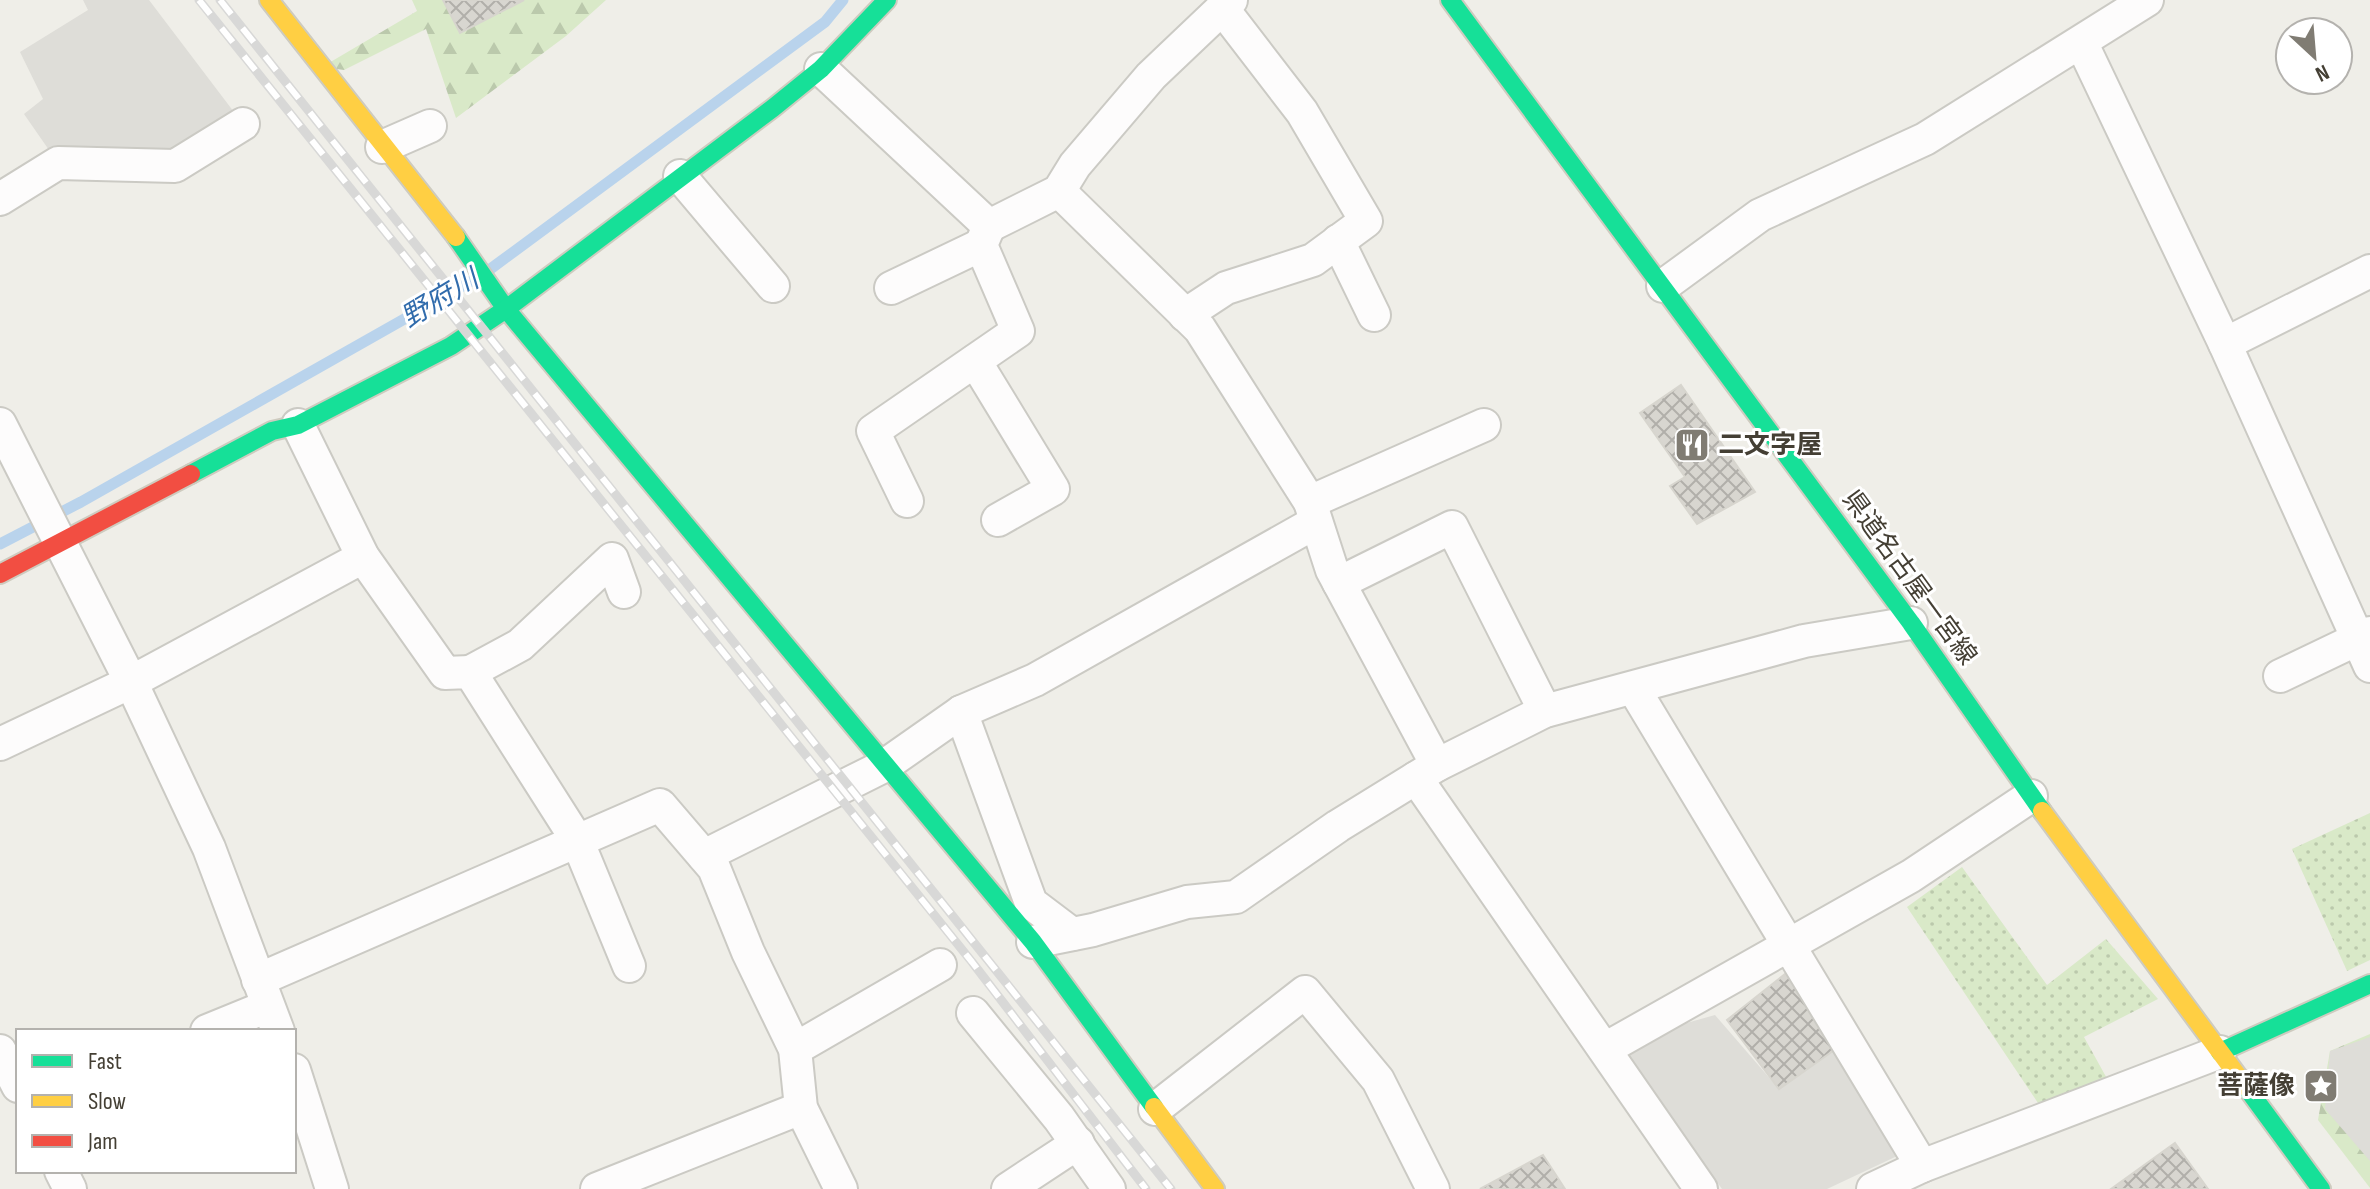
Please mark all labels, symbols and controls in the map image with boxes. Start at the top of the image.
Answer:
north arrow [2274,16,2354,96]
text: N [2311,58,2333,87]
water label: 野府川 [395,262,487,335]
restaurant icon: 二文字屋 [1673,426,1711,464]
place label: 二文字屋 [1718,430,1822,461]
street label: 県道名古屋一宮線 [1835,485,1983,671]
legend [16,1029,296,1173]
text: Fast [88,1047,122,1076]
place icon: 菩薩像 [2302,1067,2340,1105]
place label: 菩薩像 [2217,1071,2295,1102]
text: Slow [88,1087,126,1116]
text: Jam [87,1127,118,1156]

